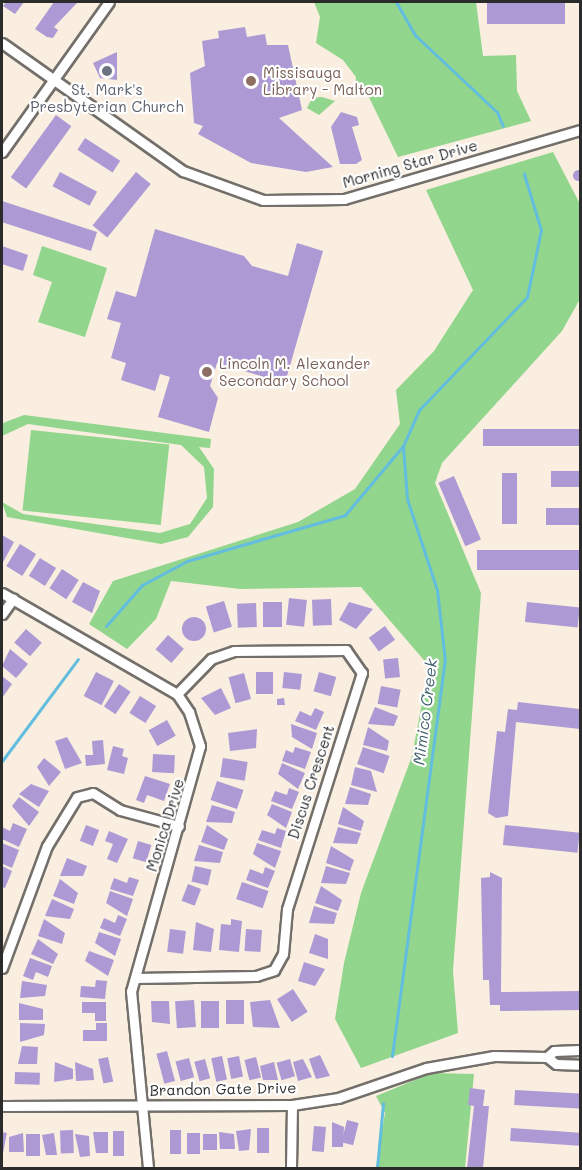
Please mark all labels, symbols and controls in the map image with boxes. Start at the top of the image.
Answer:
place label: Missisauga Library - Malton [263,63,382,98]
marker: St. Mark's Presbyterian Church [100,64,114,78]
marker: Missisauga Library - Malton [244,74,258,88]
place label: St. Mark's Presbyterian Church [30,80,184,115]
street label: Morning Star Drive [340,136,480,192]
place label: Lincoln M. Alexander Secondary School [219,354,371,389]
marker: Lincoln M. Alexander Secondary School [200,365,214,379]
water label: Mimico Creek [409,658,441,766]
street label: Discus Crescent [284,723,338,841]
street label: Monica Drive [142,776,188,874]
street label: Brandon Gate Drive [149,1079,297,1099]

